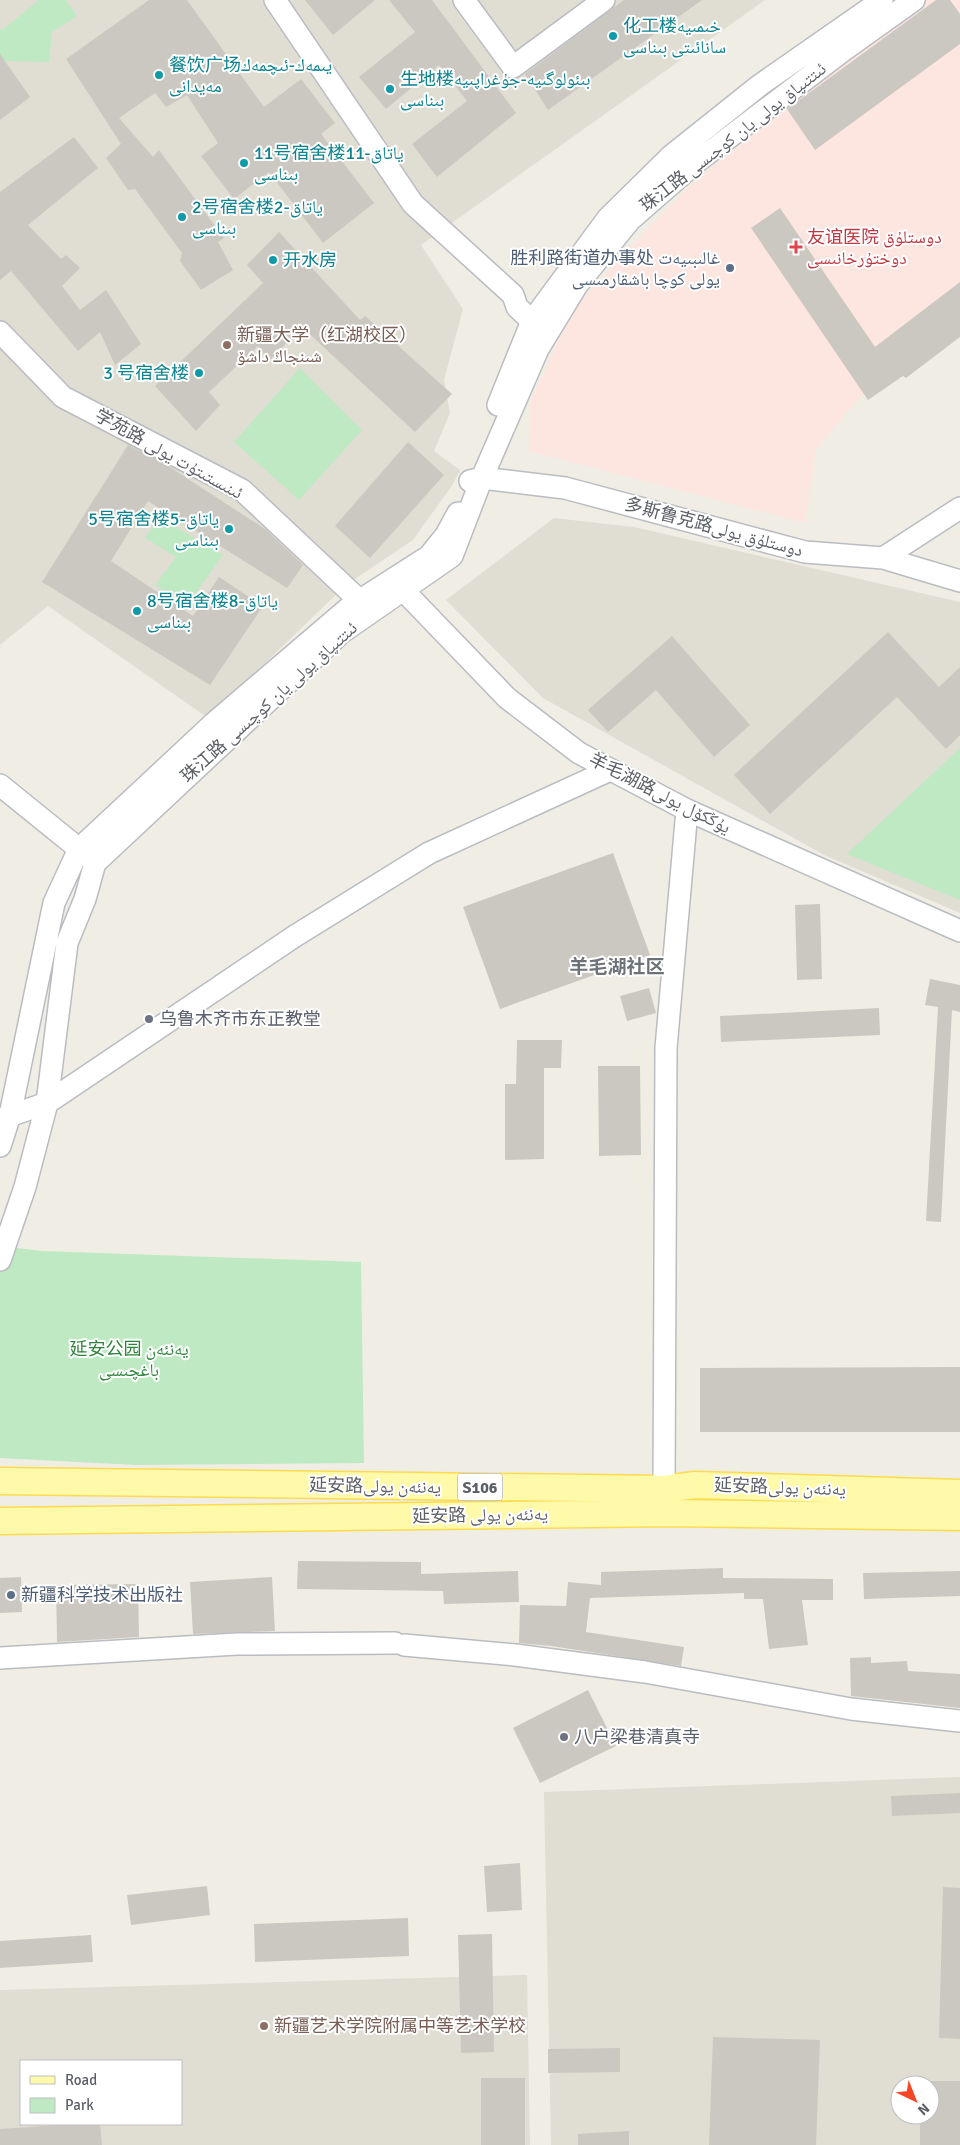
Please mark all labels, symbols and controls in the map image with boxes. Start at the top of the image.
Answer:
place label: 化工楼خىمىيە سانائىتى بىناسى [623,15,726,58]
marker: 化工楼خىمىيە سانائىتى بىناسى [607,30,619,42]
place label: 餐饮广场يىمەك-ئىچمەك مەيدانى [169,54,332,97]
street label: 珠江路 ئىتتىپاق يولى يان كوچىسى [636,58,830,217]
place label: 生地楼بىئولوگىيە-جۇغراپىيە بىناسى [400,68,590,111]
marker: 餐饮广场يىمەك-ئىچمەك مەيدانى [153,69,165,81]
marker: 生地楼بىئولوگىيە-جۇغراپىيە بىناسى [384,83,396,95]
place label: 11号宿舍楼11-ياتاق بىناسى [254,142,404,185]
marker: 11号宿舍楼11-ياتاق بىناسى [238,157,250,169]
place label: 2号宿舍楼2-ياتاق بىناسى [192,196,323,239]
marker: 2号宿舍楼2-ياتاق بىناسى [176,211,188,223]
place label: 友谊医院 دوستلۇق دوختۇرخانىسى [807,226,942,269]
marker: 友谊医院 دوستلۇق دوختۇرخانىسى [789,240,803,254]
place label: 胜利路街道办事处 غالىبىيەت يولى كوچا باشقارمىسى [510,247,720,290]
place label: 开水房 [283,249,337,271]
marker: 开水房 [267,254,279,266]
marker: 胜利路街道办事处 غالىبىيەت يولى كوچا باشقارمىسى [724,262,736,274]
place label: 新疆大学（红湖校区） شىنجاڭ داشۆ [237,324,417,367]
marker: 新疆大学（红湖校区） شىنجاڭ داشۆ [221,339,233,351]
place label: 3 号宿舍楼 [103,362,189,384]
marker: 3 号宿舍楼 [193,367,205,379]
street label: 学苑路 ئىنىستىتۇت يولى [91,404,247,504]
street label: 多斯鲁克路دوستلۇق يولى [623,493,805,561]
place label: 5号宿舍楼5-ياتاق بىناسى [88,508,219,551]
marker: 5号宿舍楼5-ياتاق بىناسى [223,523,235,535]
place label: 8号宿舍楼8-ياتاق بىناسى [147,590,278,633]
marker: 8号宿舍楼8-ياتاق بىناسى [131,605,143,617]
street label: 珠江路 ئىتتىپاق يولى يان كوچىسى [176,617,362,787]
street label: 羊毛湖路يۇڭكۆل يولى [585,748,735,838]
district label: 羊毛湖社区 [569,955,665,979]
place label: 乌鲁木齐市东正教堂 [159,1008,321,1030]
marker: 乌鲁木齐市东正教堂 [143,1013,155,1025]
park label: 延安公园 يەنئەن باغچىسى [69,1338,189,1381]
street label: 延安路يەنئەن يولى [309,1474,441,1498]
road number: S106 [458,1474,502,1500]
street label: 延安路يەنئەن يولى [714,1474,846,1500]
street label: 延安路 يەنئەن يولى [412,1503,548,1527]
place label: 新疆科学技术出版社 [21,1584,183,1606]
marker: 新疆科学技术出版社 [5,1589,17,1601]
place label: 八户梁巷清真寺 [574,1726,700,1748]
marker: 八户梁巷清真寺 [558,1731,570,1743]
place label: 新疆艺术学院附属中等艺术学校 [274,2015,526,2037]
marker: 新疆艺术学院附属中等艺术学校 [258,2020,270,2032]
legend [20,2060,182,2125]
text: Road [65,2071,97,2089]
north arrow [890,2075,940,2125]
text: Park [65,2096,94,2114]
text: N [914,2100,933,2119]

